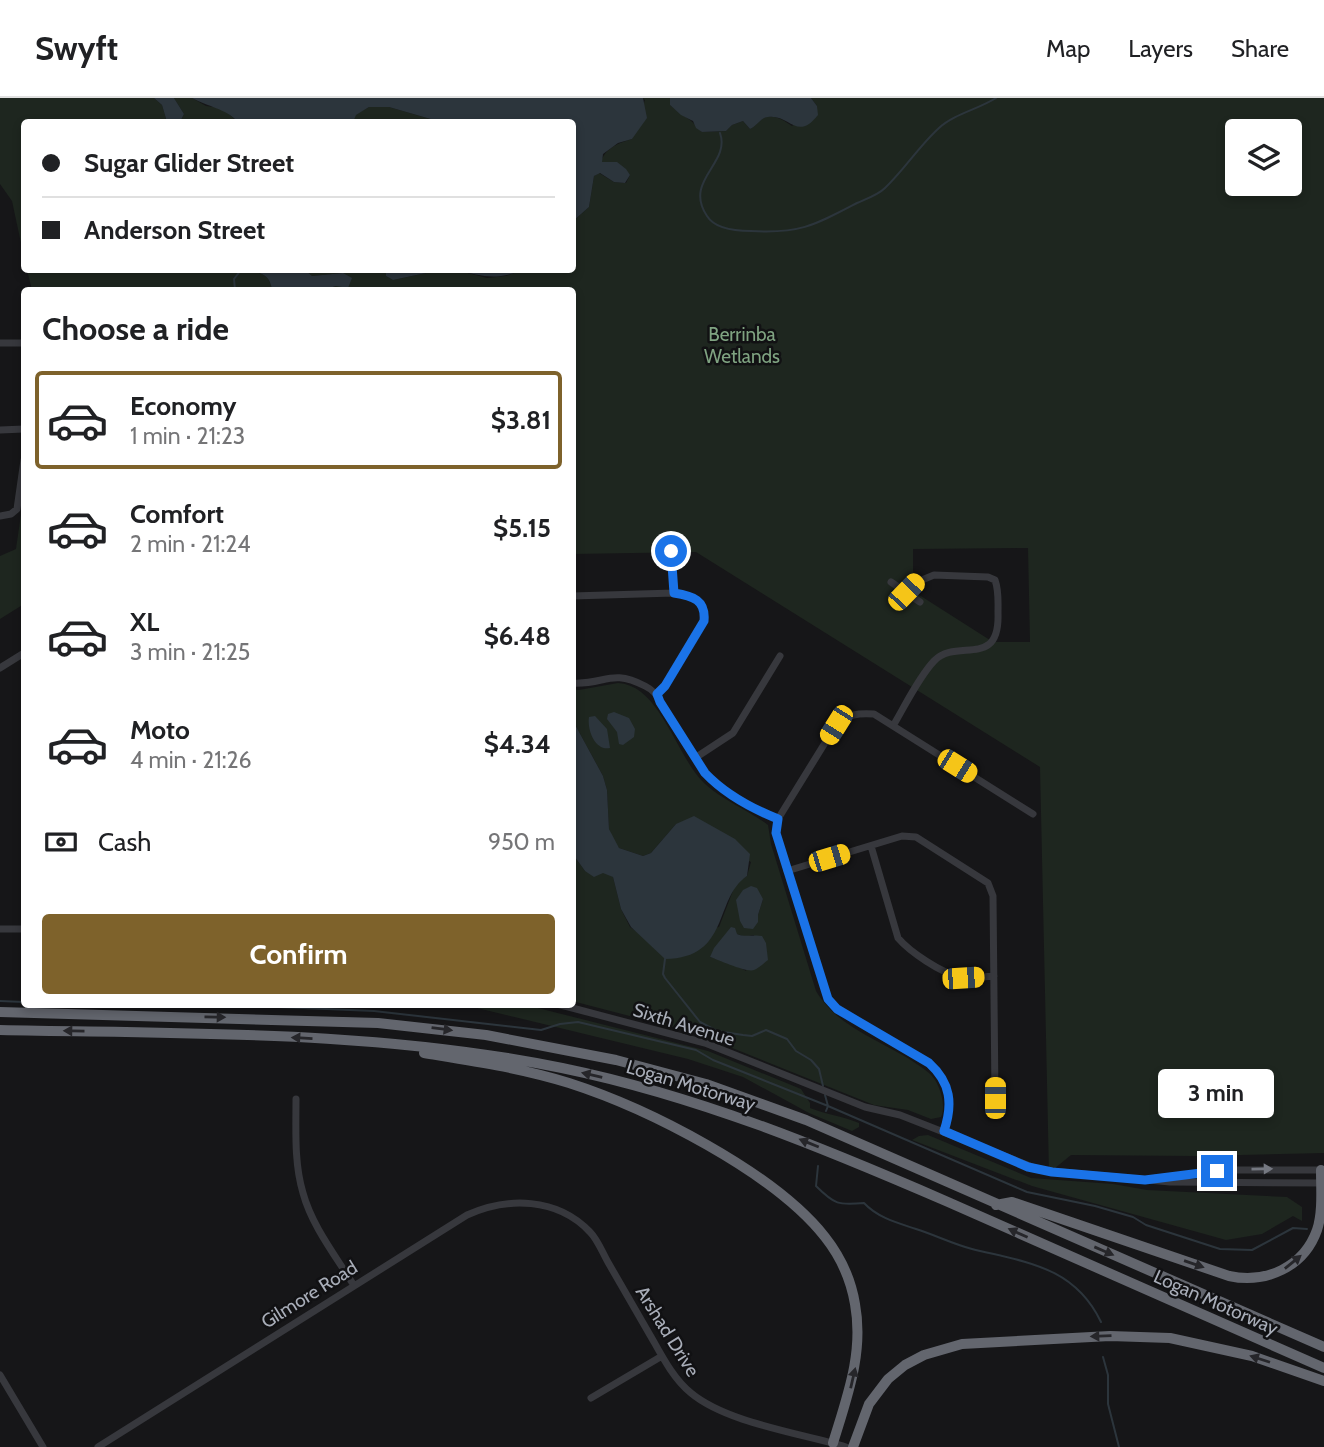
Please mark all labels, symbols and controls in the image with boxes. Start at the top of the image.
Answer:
text: Swyft [35,28,118,68]
text: Map [1046,34,1090,63]
text: Layers [1128,34,1193,63]
text: Share [1231,34,1289,63]
map controls [1225,119,1302,196]
button: layers [1225,119,1302,196]
text: Sugar Glider Street [84,147,294,179]
text: Anderson Street [84,214,265,246]
text: Choose a ride [42,309,229,348]
park label: Berrinba Wetlands [704,323,780,368]
icon: car [46,389,109,452]
text: Economy [130,390,236,422]
text: $3.81 [491,404,551,436]
text: 1 min · 21:23 [130,422,245,450]
icon: car [46,497,109,560]
text: Comfort [130,498,224,530]
text: $5.15 [493,512,551,544]
text: 2 min · 21:24 [130,530,251,558]
route start [655,535,687,567]
car [884,570,929,614]
icon: car [46,605,109,668]
text: XL [130,606,159,638]
text: $6.48 [484,620,551,652]
text: 3 min · 21:25 [130,638,250,666]
car [816,702,857,748]
icon: car [46,713,109,776]
text: Moto [130,714,190,746]
text: $4.34 [484,728,551,760]
text: 4 min · 21:26 [130,746,252,774]
car [934,746,981,786]
icon: cash [42,823,80,861]
text: Cash [98,826,151,858]
text: 950 m [488,828,555,856]
car [806,842,853,874]
button: Confirm [42,914,555,994]
car [942,966,985,990]
street label: Sixth Avenue [630,998,738,1051]
one-way arrow [204,1012,226,1023]
one-way arrow [431,1024,453,1035]
one-way arrow [63,1026,85,1037]
one-way arrow [290,1032,312,1043]
street label: Logan Motorway [624,1055,758,1116]
one-way arrow [581,1069,603,1080]
callout: 3 min [1159,1070,1275,1118]
car [985,1077,1006,1119]
text: 3 min [1188,1079,1244,1107]
one-way arrow [798,1137,819,1148]
route end [1201,1155,1233,1187]
one-way arrow [1251,1163,1273,1175]
one-way arrow [1008,1227,1028,1239]
one-way arrow [1094,1246,1115,1257]
one-way arrow [1284,1255,1301,1270]
street label: Gilmore Road [257,1256,362,1333]
one-way arrow [1183,1259,1204,1270]
street label: Logan Motorway [1150,1265,1282,1340]
street label: Arshad Drive [631,1282,705,1381]
one-way arrow [1090,1330,1112,1342]
one-way arrow [1249,1353,1270,1363]
one-way arrow [848,1367,859,1389]

